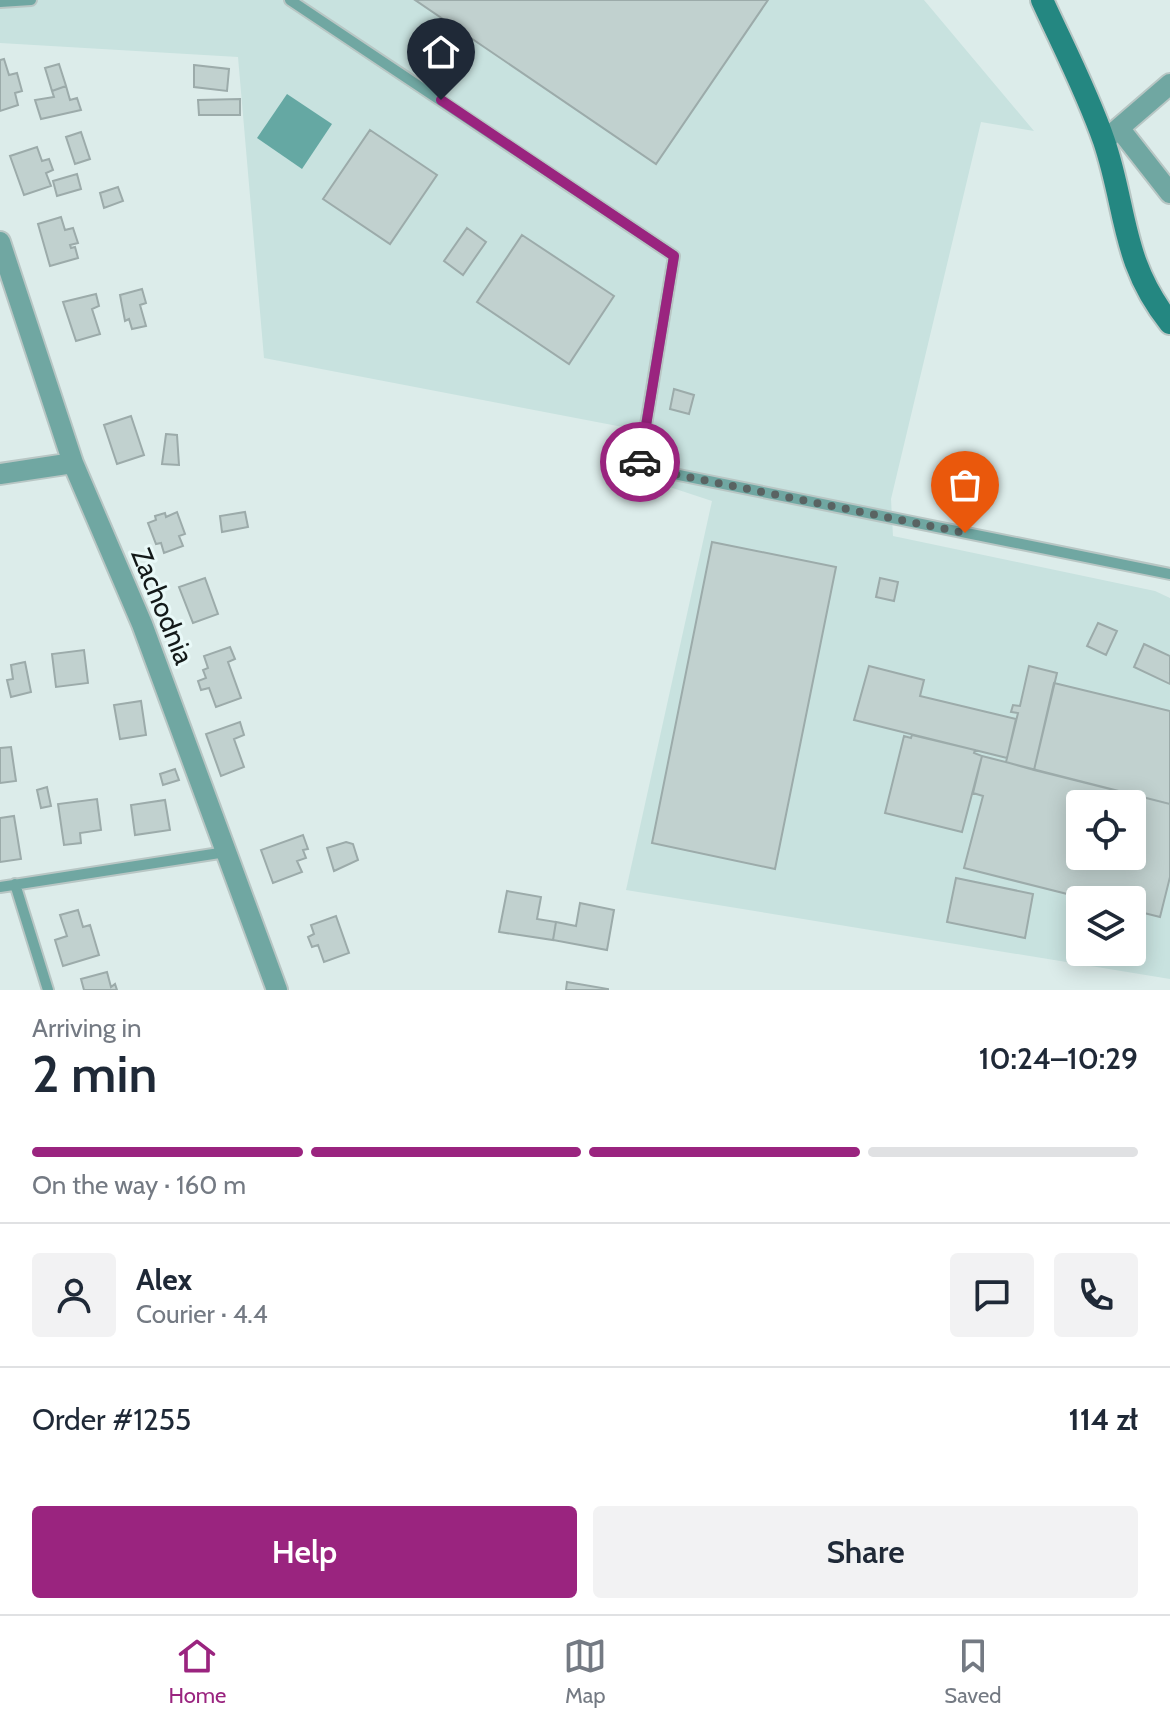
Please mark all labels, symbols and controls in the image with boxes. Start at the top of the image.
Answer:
pin [407,18,475,100]
icon: home [419,30,463,74]
courier [600,422,680,502]
icon: car [618,440,662,484]
pin [931,451,999,533]
icon: bag [943,463,987,507]
street label: Zachodnia [124,543,202,670]
map controls [1066,790,1146,966]
button: locate [1066,790,1146,870]
button: layers [1066,886,1146,966]
text: Arriving in [32,1012,142,1044]
text: 10:24–10:29 [979,1040,1138,1077]
text: 2 min [32,1042,157,1105]
text: On the way · 160 m [32,1169,246,1201]
button: person [32,1253,116,1337]
button: chat [950,1253,1034,1337]
button: phone [1054,1253,1138,1337]
text: Alex [136,1261,192,1298]
text: Courier · 4.4 [136,1298,268,1330]
text: Order #1255 [32,1401,191,1438]
text: 114 zł [1069,1401,1138,1438]
button: Help [32,1506,577,1598]
button: Share [593,1506,1138,1598]
tab: Home [168,1634,226,1709]
tab: Map [563,1634,607,1709]
tab: Saved [944,1634,1001,1709]

